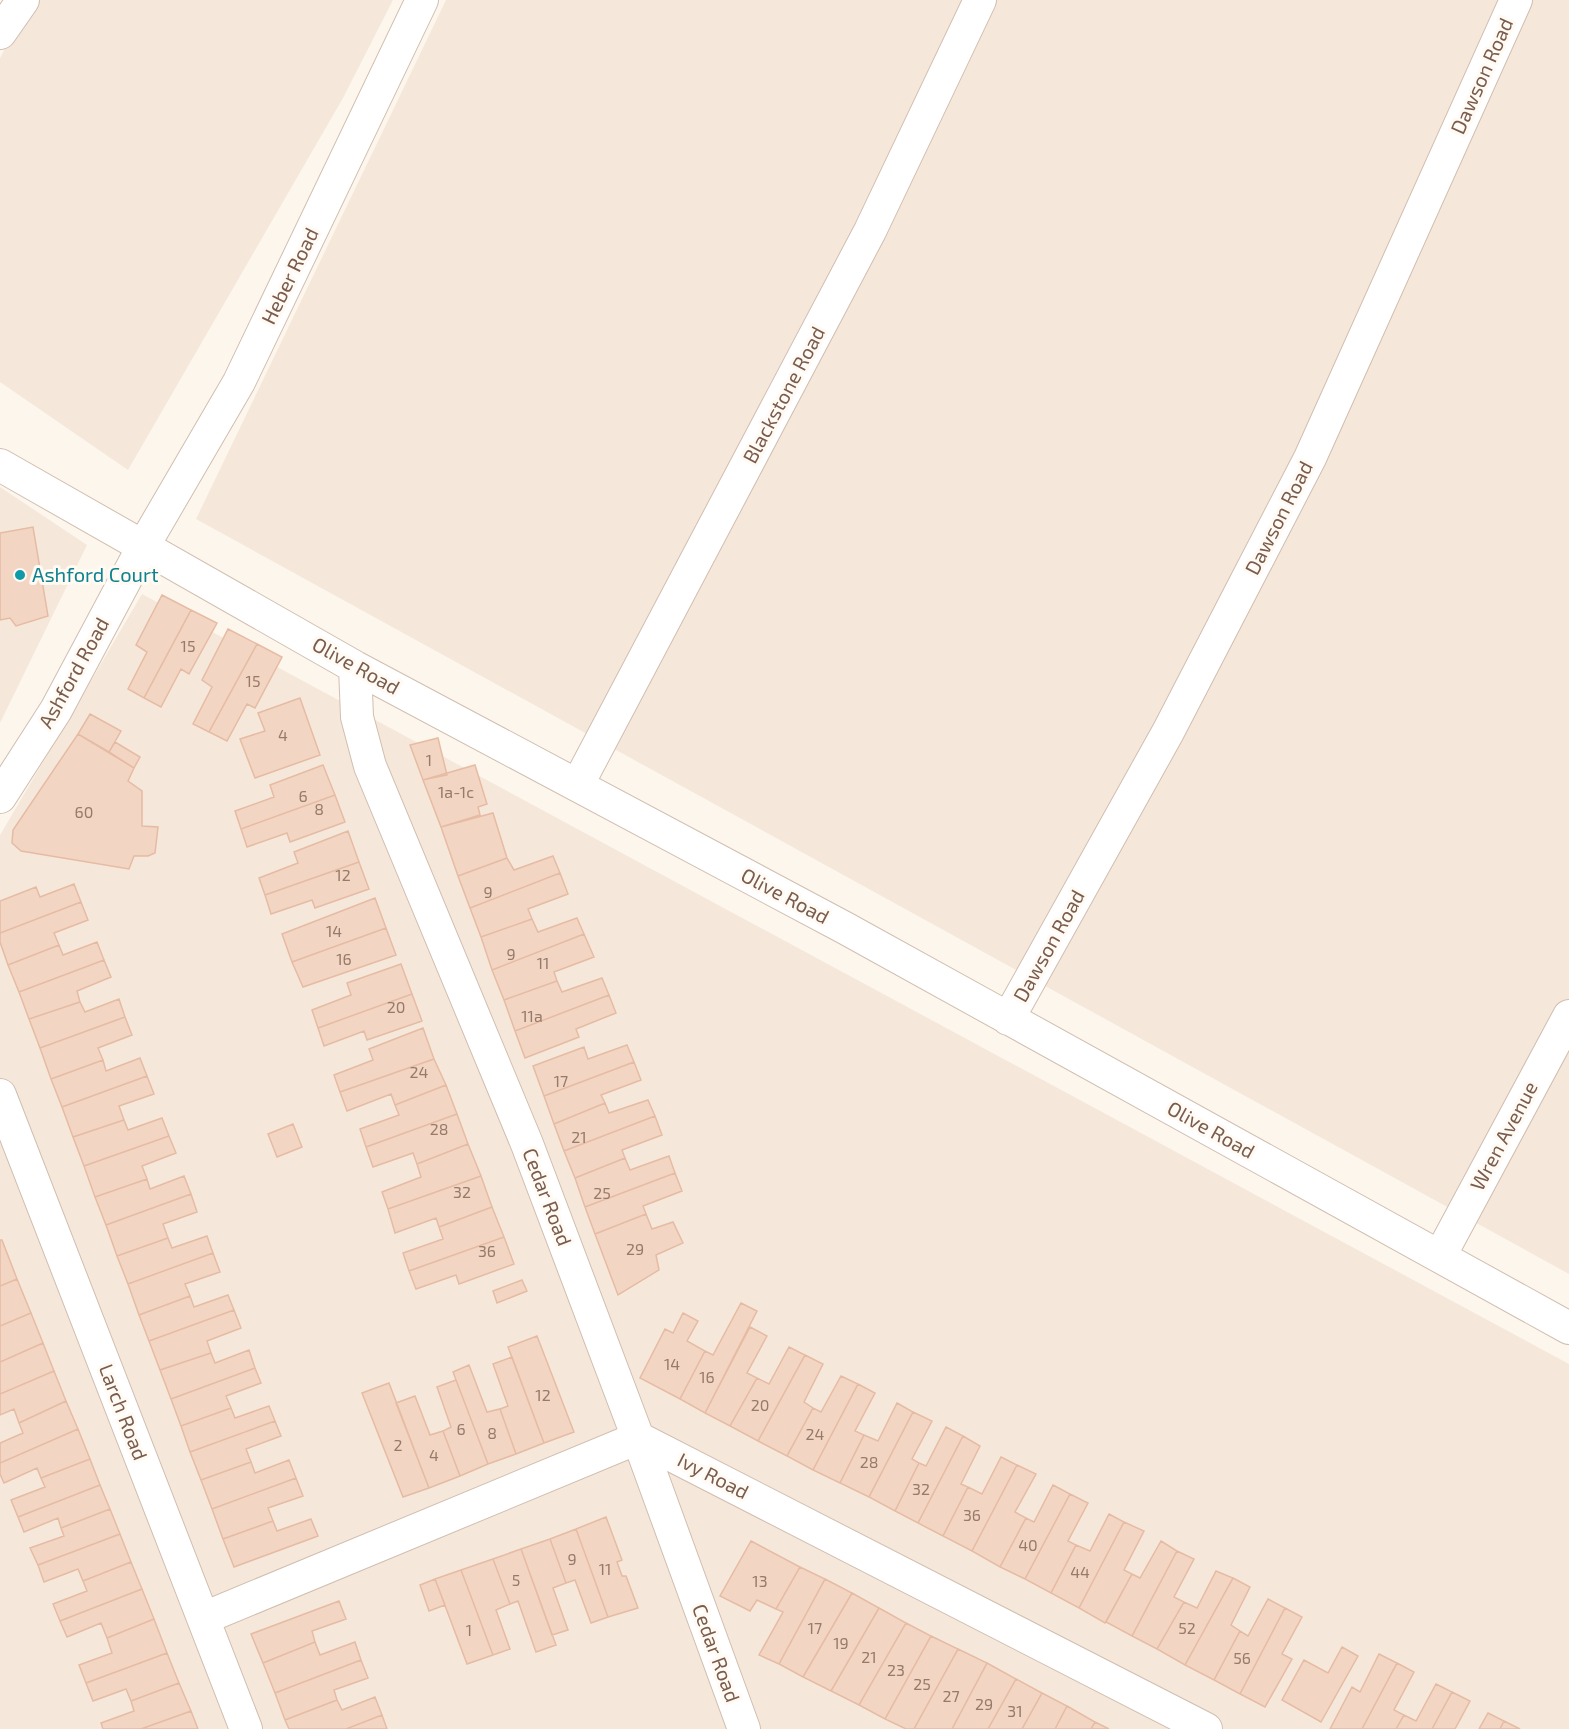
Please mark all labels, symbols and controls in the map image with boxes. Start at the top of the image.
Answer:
street label: Dawson Road [1445,14,1517,137]
street label: Heber Road [255,223,323,328]
street label: Blackstone Road [737,322,829,467]
street label: Dawson Road [1239,457,1317,578]
place label: Ashford Court [32,562,159,586]
marker: Ashford Court [13,568,27,582]
street label: Ashford Road [33,613,113,732]
street label: Olive Road [309,631,404,699]
house number: 15 [181,636,195,655]
house number: 15 [246,671,260,690]
house number: 4 [278,725,288,744]
house number: 1 [426,750,432,769]
house number: 1a-1c [438,782,474,801]
house number: 6 [298,786,308,805]
house number: 8 [314,799,324,818]
house number: 60 [75,802,93,821]
street label: Olive Road [737,862,833,928]
house number: 12 [335,865,351,884]
house number: 9 [483,882,493,901]
street label: Dawson Road [1007,885,1089,1006]
house number: 14 [326,921,342,940]
house number: 9 [506,944,516,963]
house number: 16 [336,949,352,968]
house number: 11 [537,953,549,972]
house number: 20 [387,997,405,1016]
house number: 11a [521,1006,543,1025]
house number: 24 [410,1062,429,1081]
house number: 17 [554,1071,568,1090]
street label: Wren Avenue [1464,1077,1542,1194]
street label: Olive Road [1164,1095,1259,1163]
house number: 28 [430,1119,448,1138]
house number: 21 [571,1127,587,1146]
street label: Cedar Road [518,1144,578,1249]
house number: 32 [453,1182,471,1201]
house number: 25 [593,1183,611,1202]
house number: 29 [626,1239,644,1258]
house number: 36 [478,1241,496,1260]
house number: 14 [664,1354,680,1373]
street label: Larch Road [95,1360,153,1463]
house number: 16 [699,1367,715,1386]
house number: 12 [535,1385,551,1404]
house number: 20 [751,1395,769,1414]
house number: 6 [456,1419,466,1438]
house number: 8 [487,1423,497,1442]
house number: 24 [806,1424,825,1443]
house number: 2 [394,1435,403,1454]
house number: 4 [429,1445,439,1464]
street label: Ivy Road [674,1447,753,1503]
house number: 28 [860,1452,878,1471]
house number: 32 [912,1479,930,1498]
house number: 36 [963,1505,981,1524]
house number: 40 [1018,1535,1038,1554]
house number: 9 [567,1549,577,1568]
house number: 11 [599,1559,611,1578]
house number: 44 [1070,1562,1090,1581]
house number: 5 [512,1570,520,1589]
house number: 13 [752,1571,768,1590]
street label: Cedar Road [688,1600,746,1705]
house number: 17 [808,1618,822,1637]
house number: 52 [1178,1618,1196,1637]
house number: 1 [466,1620,472,1639]
house number: 19 [833,1633,849,1652]
house number: 21 [861,1647,877,1666]
house number: 56 [1233,1648,1251,1667]
house number: 23 [887,1660,905,1679]
house number: 25 [913,1674,931,1693]
house number: 27 [942,1686,960,1705]
house number: 29 [975,1694,993,1713]
house number: 31 [1007,1701,1023,1720]

